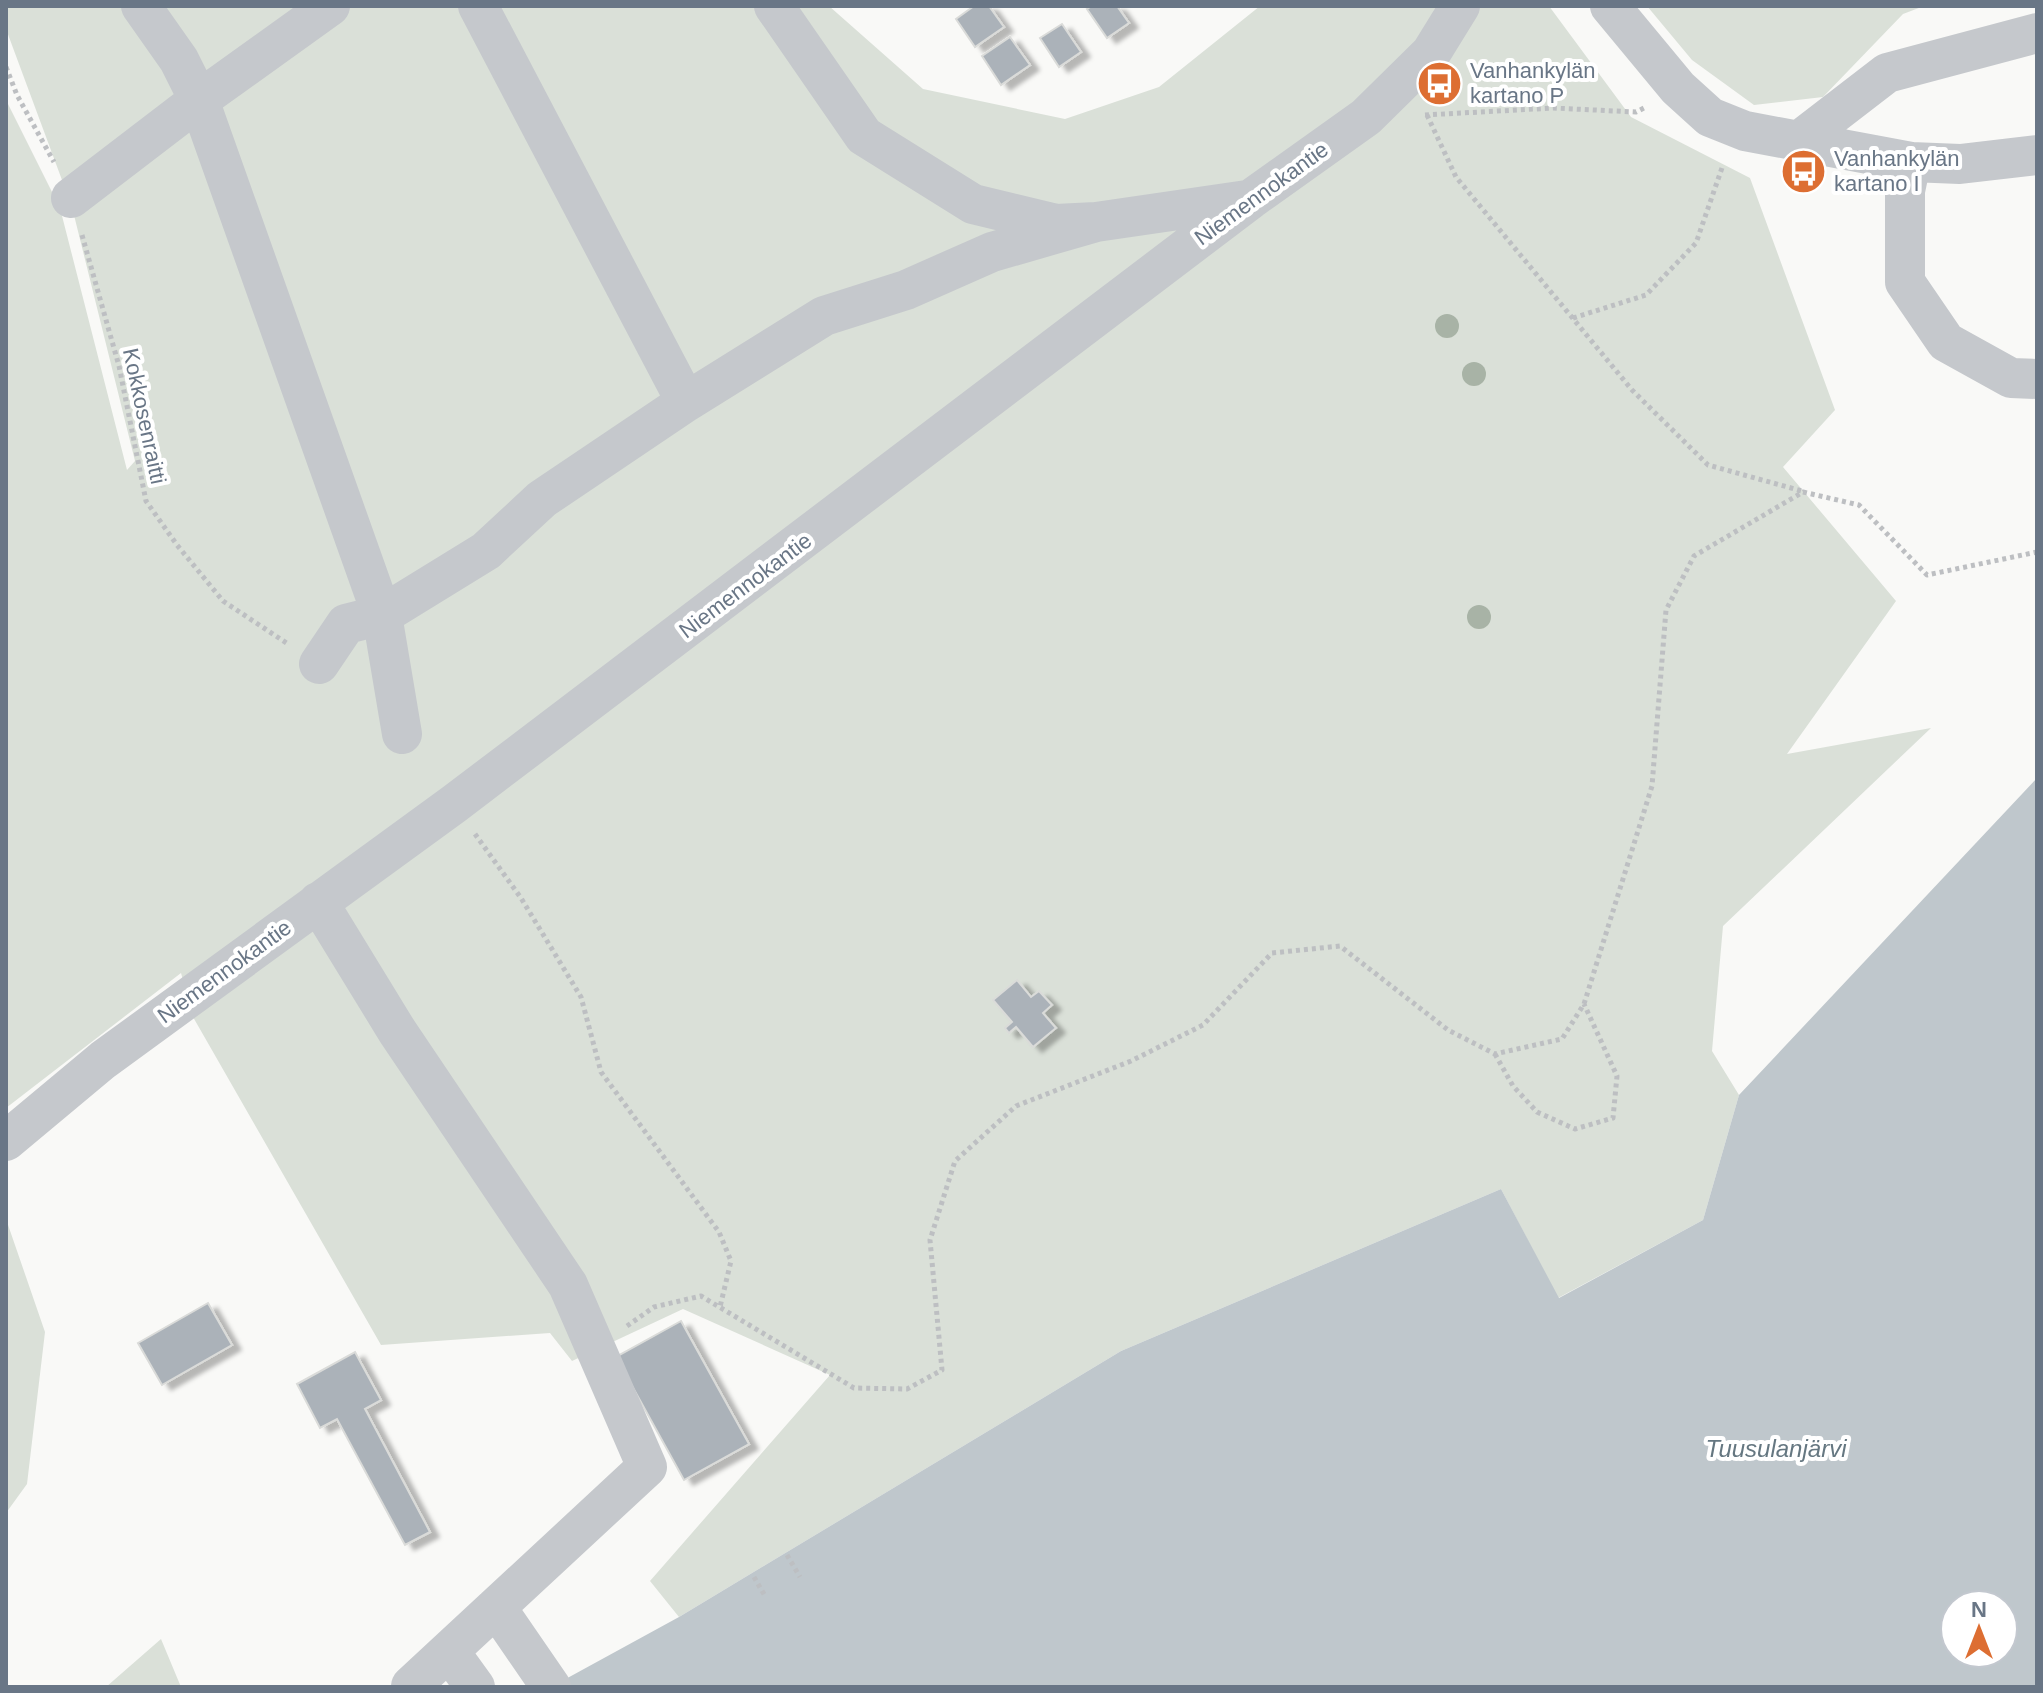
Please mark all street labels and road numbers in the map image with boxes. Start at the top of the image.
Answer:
street label: Niemennokantie [1190,137,1333,250]
street label: Kokkosenraitti [118,346,171,486]
street label: Niemennokantie [674,528,816,643]
street label: Niemennokantie [153,915,296,1028]

